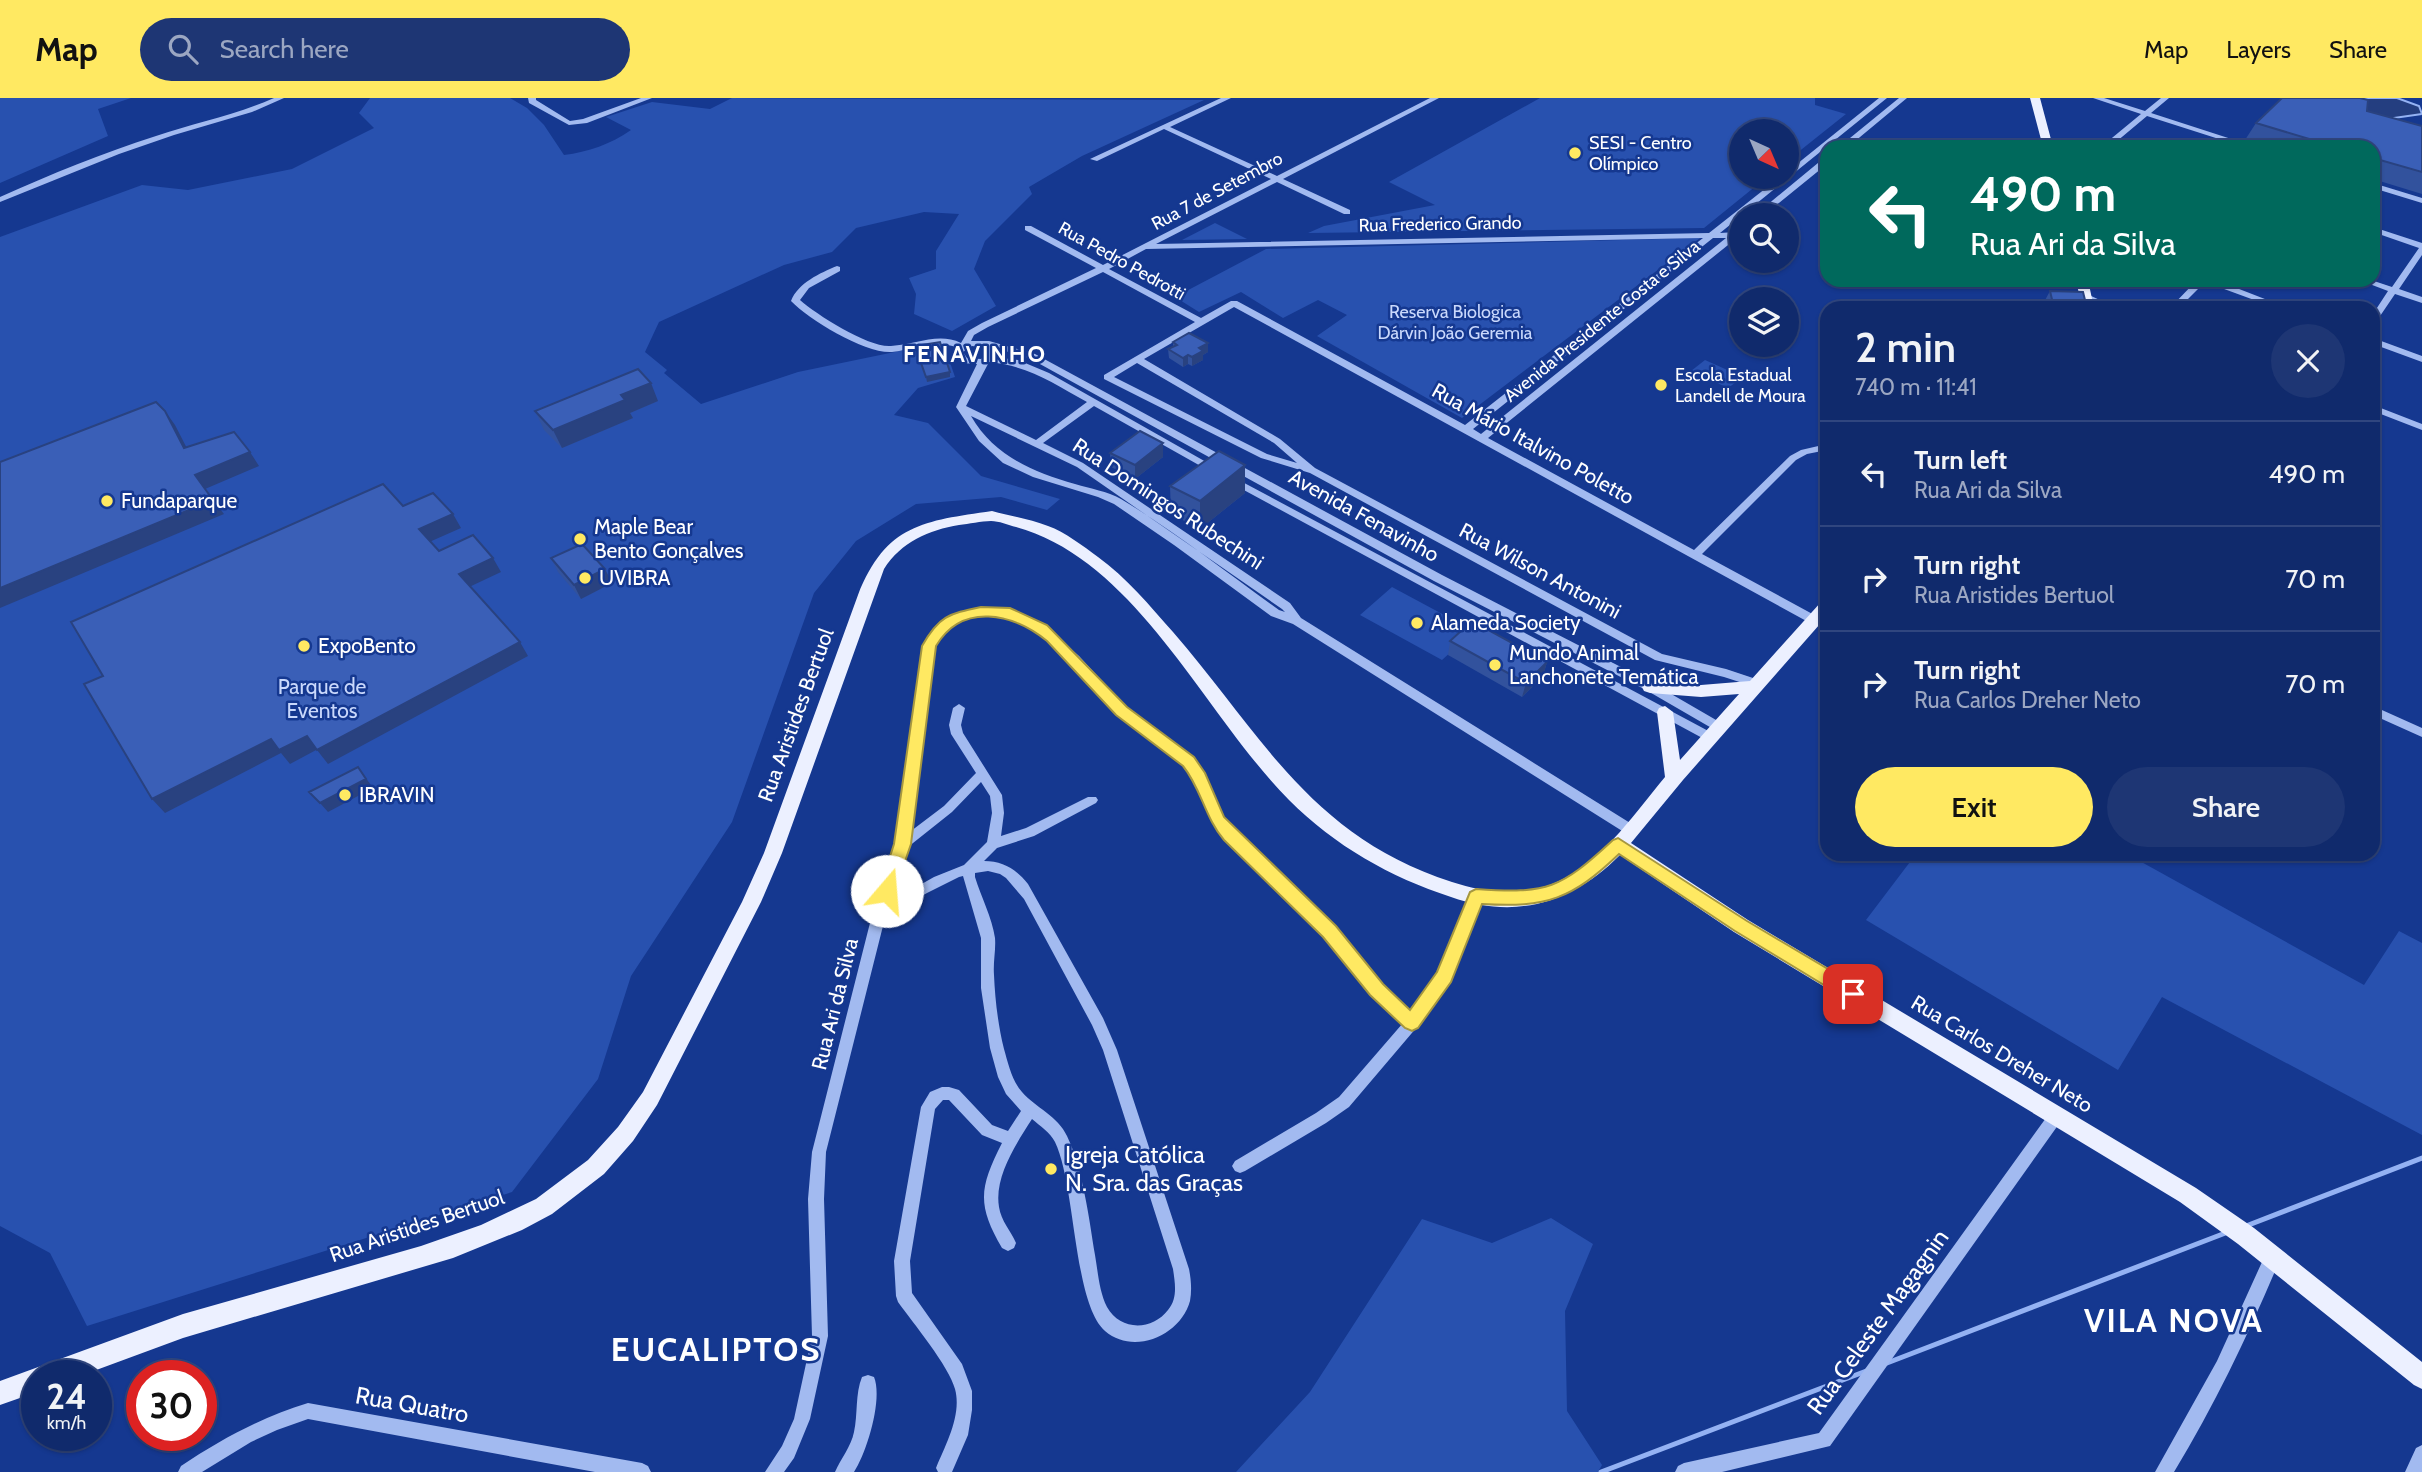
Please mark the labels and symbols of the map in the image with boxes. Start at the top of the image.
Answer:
north arrow [1729,119,1799,189]
place label: SESI - Centro Olímpico [1589,132,1692,175]
marker: SESI - Centro Olímpico [1567,145,1583,161]
street label: Rua 7 de Setembro [1148,147,1286,235]
street label: Rua Frederico Grando [1358,212,1522,236]
street label: Rua Pedro Pedrotti [1055,217,1189,305]
street label: Avenida Presidente Costa e Silva [1500,235,1705,407]
park label: Reserva Biologica Dárvin João Geremia [1377,301,1533,344]
district label: FENAVINHO [903,340,1047,368]
place label: Escola Estadual Landell de Moura [1675,364,1806,407]
marker: Escola Estadual Landell de Moura [1653,377,1669,393]
street label: Rua Mário Italvino Poletto [1428,378,1639,510]
street label: Rua Domingos Rubechini [1068,433,1268,575]
street label: Avenida Fenavinho [1285,464,1444,567]
place label: Fundaparque [121,488,237,513]
marker: Fundaparque [99,493,115,509]
place label: Maple Bear Bento Gonçalves [594,514,744,563]
street label: Rua Wilson Antonini [1455,517,1625,624]
marker: Maple Bear Bento Gonçalves [572,531,588,547]
place label: UVIBRA [599,565,671,590]
marker: UVIBRA [577,570,593,586]
place label: Alameda Society [1431,610,1581,635]
marker: Alameda Society [1409,615,1425,631]
street label: Rua Aristides Bertuol [753,625,839,805]
place label: ExpoBento [318,633,416,658]
marker: ExpoBento [296,638,312,654]
place label: Mundo Animal Lanchonete Temática [1509,640,1698,689]
marker: Mundo Animal Lanchonete Temática [1487,657,1503,673]
park label: Parque de Eventos [278,674,367,723]
place label: IBRAVIN [359,782,434,807]
marker: IBRAVIN [337,787,353,803]
position arrow [850,854,924,928]
street label: Rua Ari da Silva [806,935,863,1072]
pin [1823,964,1883,1024]
street label: Rua Carlos Dreher Neto [1907,989,2098,1118]
place label: Igreja Católica N. Sra. das Graças [1065,1140,1243,1197]
marker: Igreja Católica N. Sra. das Graças [1043,1161,1059,1177]
street label: Rua Aristides Bertuol [326,1184,507,1267]
street label: Rua Celeste Magagnin [1801,1223,1955,1420]
district label: VILA NOVA [2084,1300,2264,1340]
district label: EUCALIPTOS [611,1329,821,1369]
speed limit sign: 30 [126,1360,217,1451]
street label: Rua Quatro [353,1380,471,1429]

